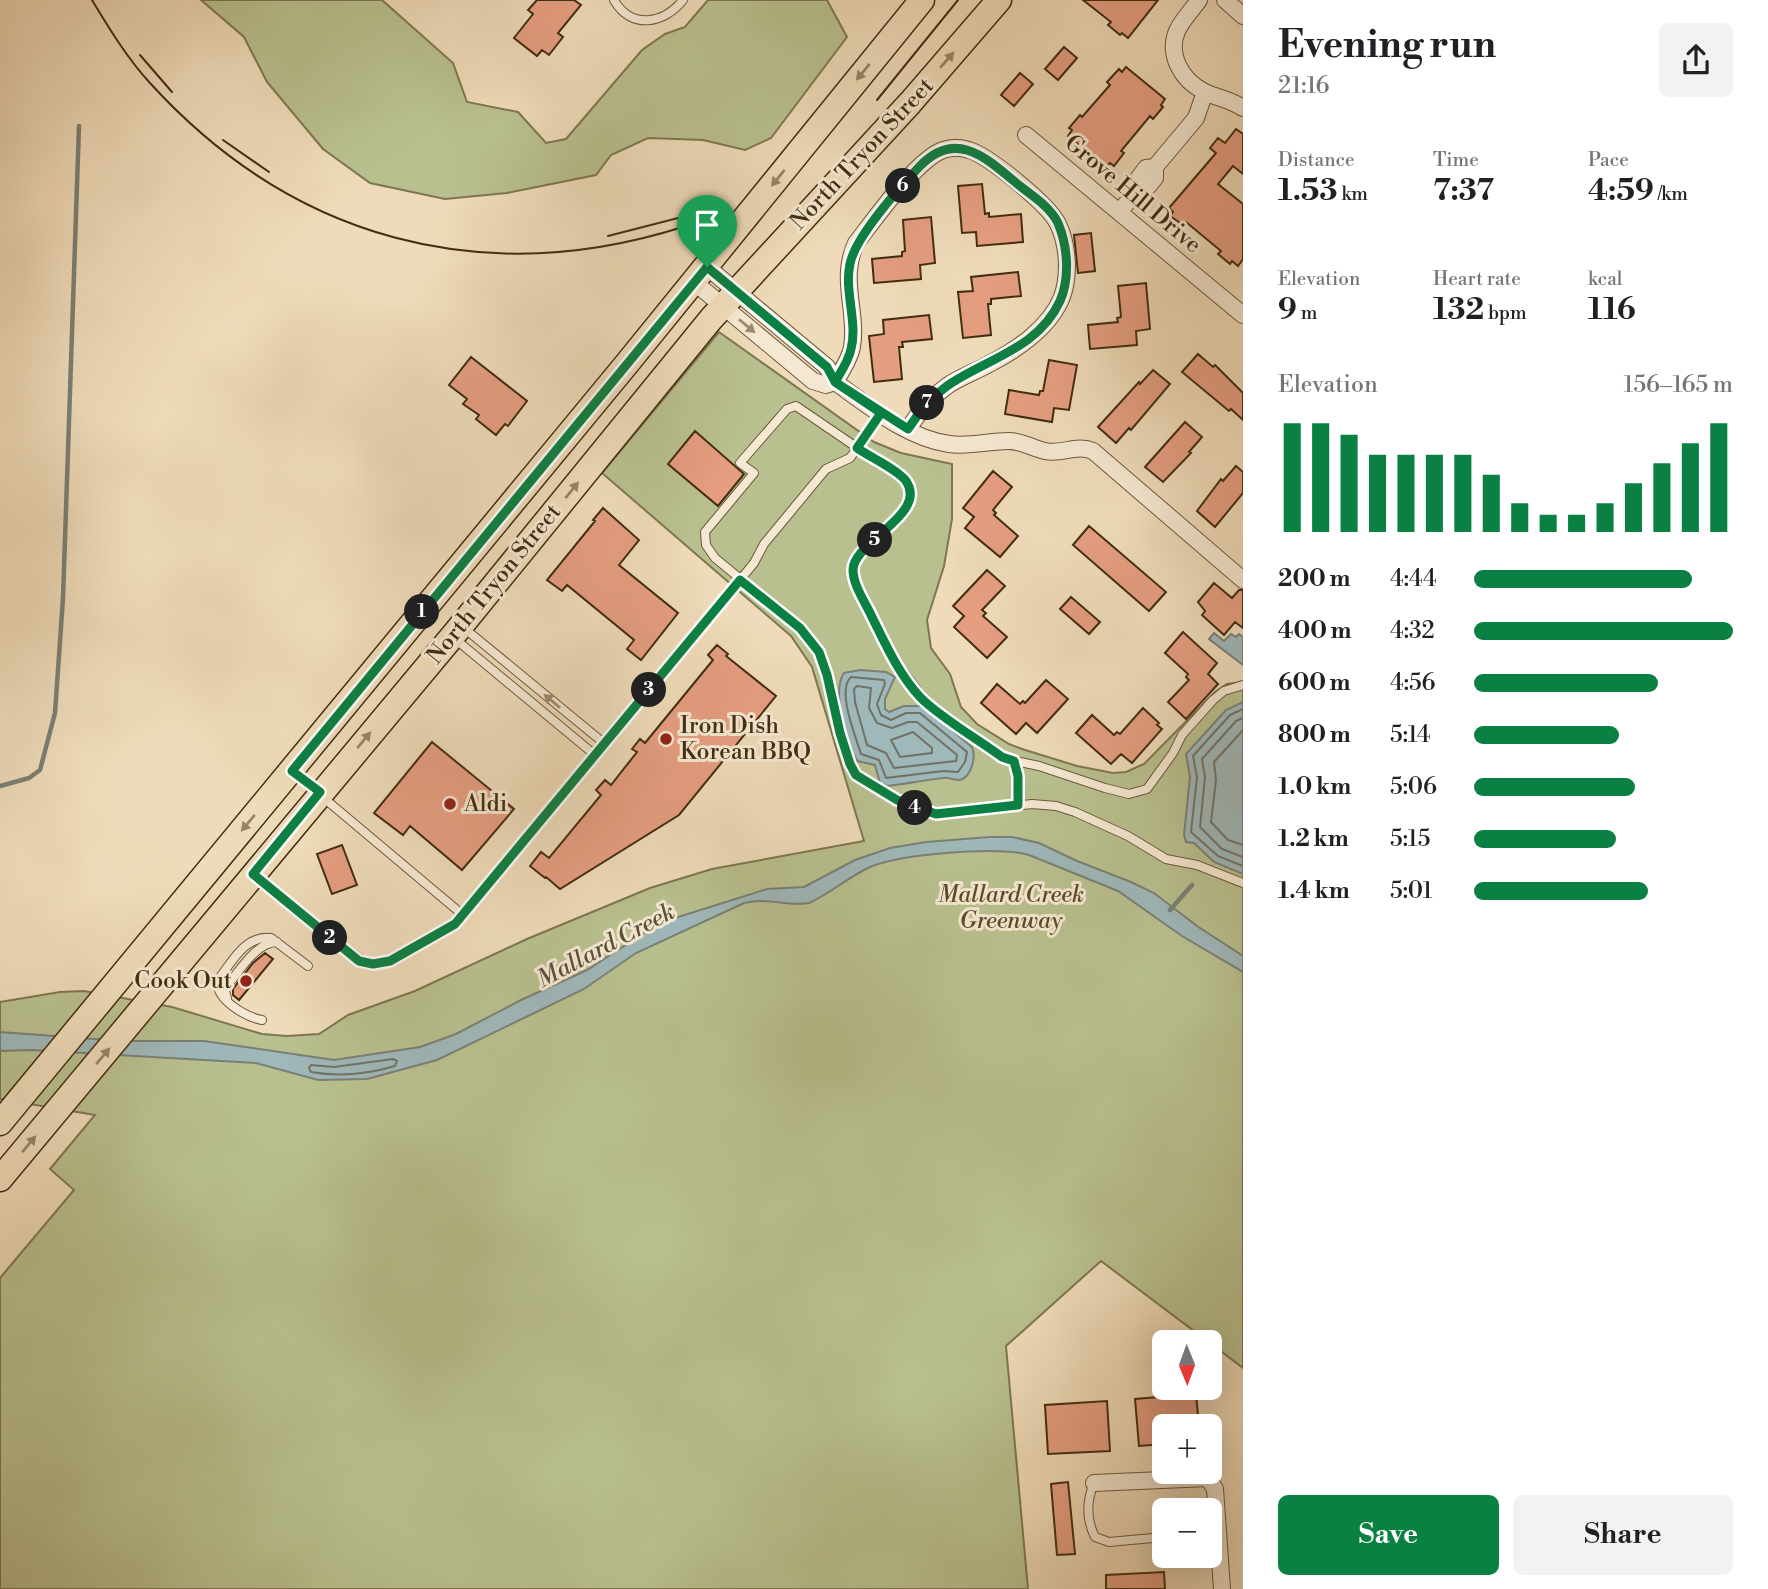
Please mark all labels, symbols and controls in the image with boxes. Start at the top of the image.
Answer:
text: Evening run [1278,22,1496,69]
button: share [1659,23,1733,97]
one-way arrow [939,51,955,69]
one-way arrow [855,62,870,80]
street label: North Tryon Street [784,72,940,236]
text: 21:16 [1278,72,1330,100]
street label: Grove Hill Drive [1059,129,1207,259]
text: Distance [1278,148,1355,172]
text: Time [1433,148,1479,172]
text: Pace [1588,148,1629,172]
one-way arrow [771,168,786,186]
pin: 6 [886,168,920,204]
text: 1.53 [1278,172,1338,210]
text: 7:37 [1433,172,1494,210]
text: 4:59 [1588,172,1654,210]
text: 6 [897,173,908,197]
text: km [1338,182,1368,206]
text: /km [1654,182,1688,206]
pin [677,195,737,267]
icon: arrive [688,206,726,244]
text: Elevation [1278,267,1360,291]
text: Heart rate [1433,267,1521,291]
text: kcal [1588,267,1622,291]
text: 9 [1278,291,1297,329]
text: 132 [1433,291,1484,329]
text: 116 [1588,291,1636,329]
text: m [1297,301,1317,325]
text: bpm [1484,301,1527,325]
one-way arrow [738,318,755,333]
text: Elevation [1278,371,1378,399]
text: 156–165 m [1624,371,1733,399]
pin: 7 [909,386,944,420]
text: 7 [921,390,932,414]
one-way arrow [564,481,579,498]
street label: North Tryon Street [421,498,567,670]
pin: 5 [858,522,892,558]
text: 5 [869,527,880,551]
text: 200 m [1278,565,1350,593]
text: 4:44 [1390,565,1437,593]
pin: 1 [404,594,440,630]
text: 1 [417,599,426,623]
text: 400 m [1278,617,1351,645]
text: 4:32 [1390,617,1435,645]
text: 600 m [1278,669,1351,697]
text: 4:56 [1390,669,1436,697]
pin: 3 [632,672,666,708]
text: 3 [643,677,654,701]
one-way arrow [543,693,561,708]
place label: Iron Dish Korean BBQ [680,712,811,766]
text: 800 m [1278,721,1351,749]
text: 5:14 [1390,721,1431,749]
one-way arrow [356,731,372,749]
marker: Iron Dish Korean BBQ [658,731,674,747]
text: 1.0 km [1278,773,1351,801]
text: 5:06 [1390,773,1437,801]
place label: Aldi [463,790,507,818]
pin: 4 [898,790,932,826]
text: 4 [908,795,921,819]
marker: Aldi [442,796,458,812]
one-way arrow [240,814,256,832]
text: 1.2 km [1278,825,1349,853]
text: 5:15 [1390,825,1430,853]
text: 1.4 km [1278,877,1350,905]
text: 5:01 [1390,877,1432,905]
park label: Mallard Creek Greenway [938,881,1084,935]
water label: Mallard Creek [532,897,680,995]
pin: 2 [312,920,348,956]
text: 2 [324,925,335,949]
place label: Cook Out [134,967,232,995]
marker: Cook Out [238,973,254,989]
one-way arrow [95,1047,110,1065]
one-way arrow [22,1135,37,1153]
north arrow [1152,1330,1222,1400]
map controls [1152,1330,1222,1568]
button: + [1152,1414,1222,1484]
button: Save [1278,1495,1499,1575]
button: Share [1513,1495,1733,1575]
button: − [1152,1498,1222,1568]

